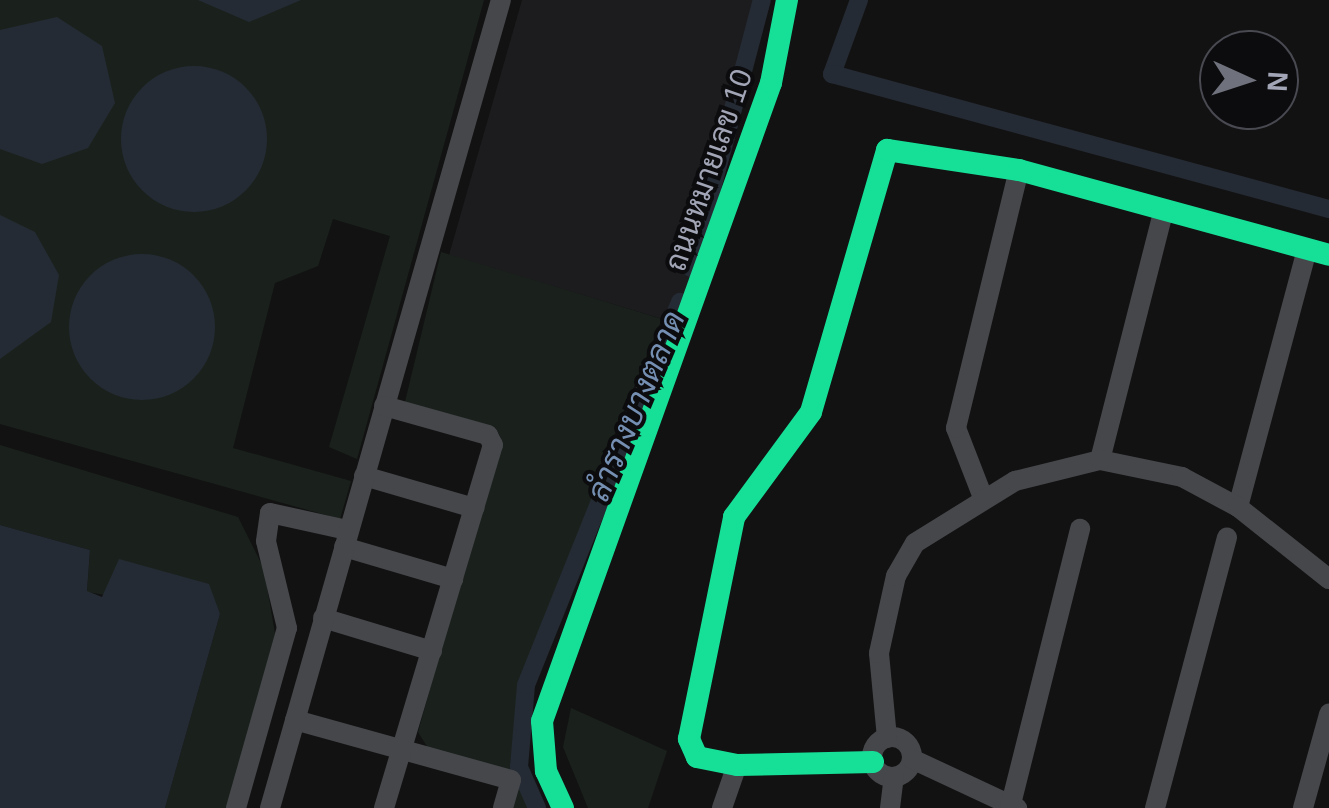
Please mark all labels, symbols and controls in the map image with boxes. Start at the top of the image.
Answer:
north arrow [1199,30,1299,130]
street label: ถนนหมายเลข 10 [658,64,760,276]
text: N [1261,71,1293,92]
water label: ลำรางบางตลาด [579,305,693,507]

